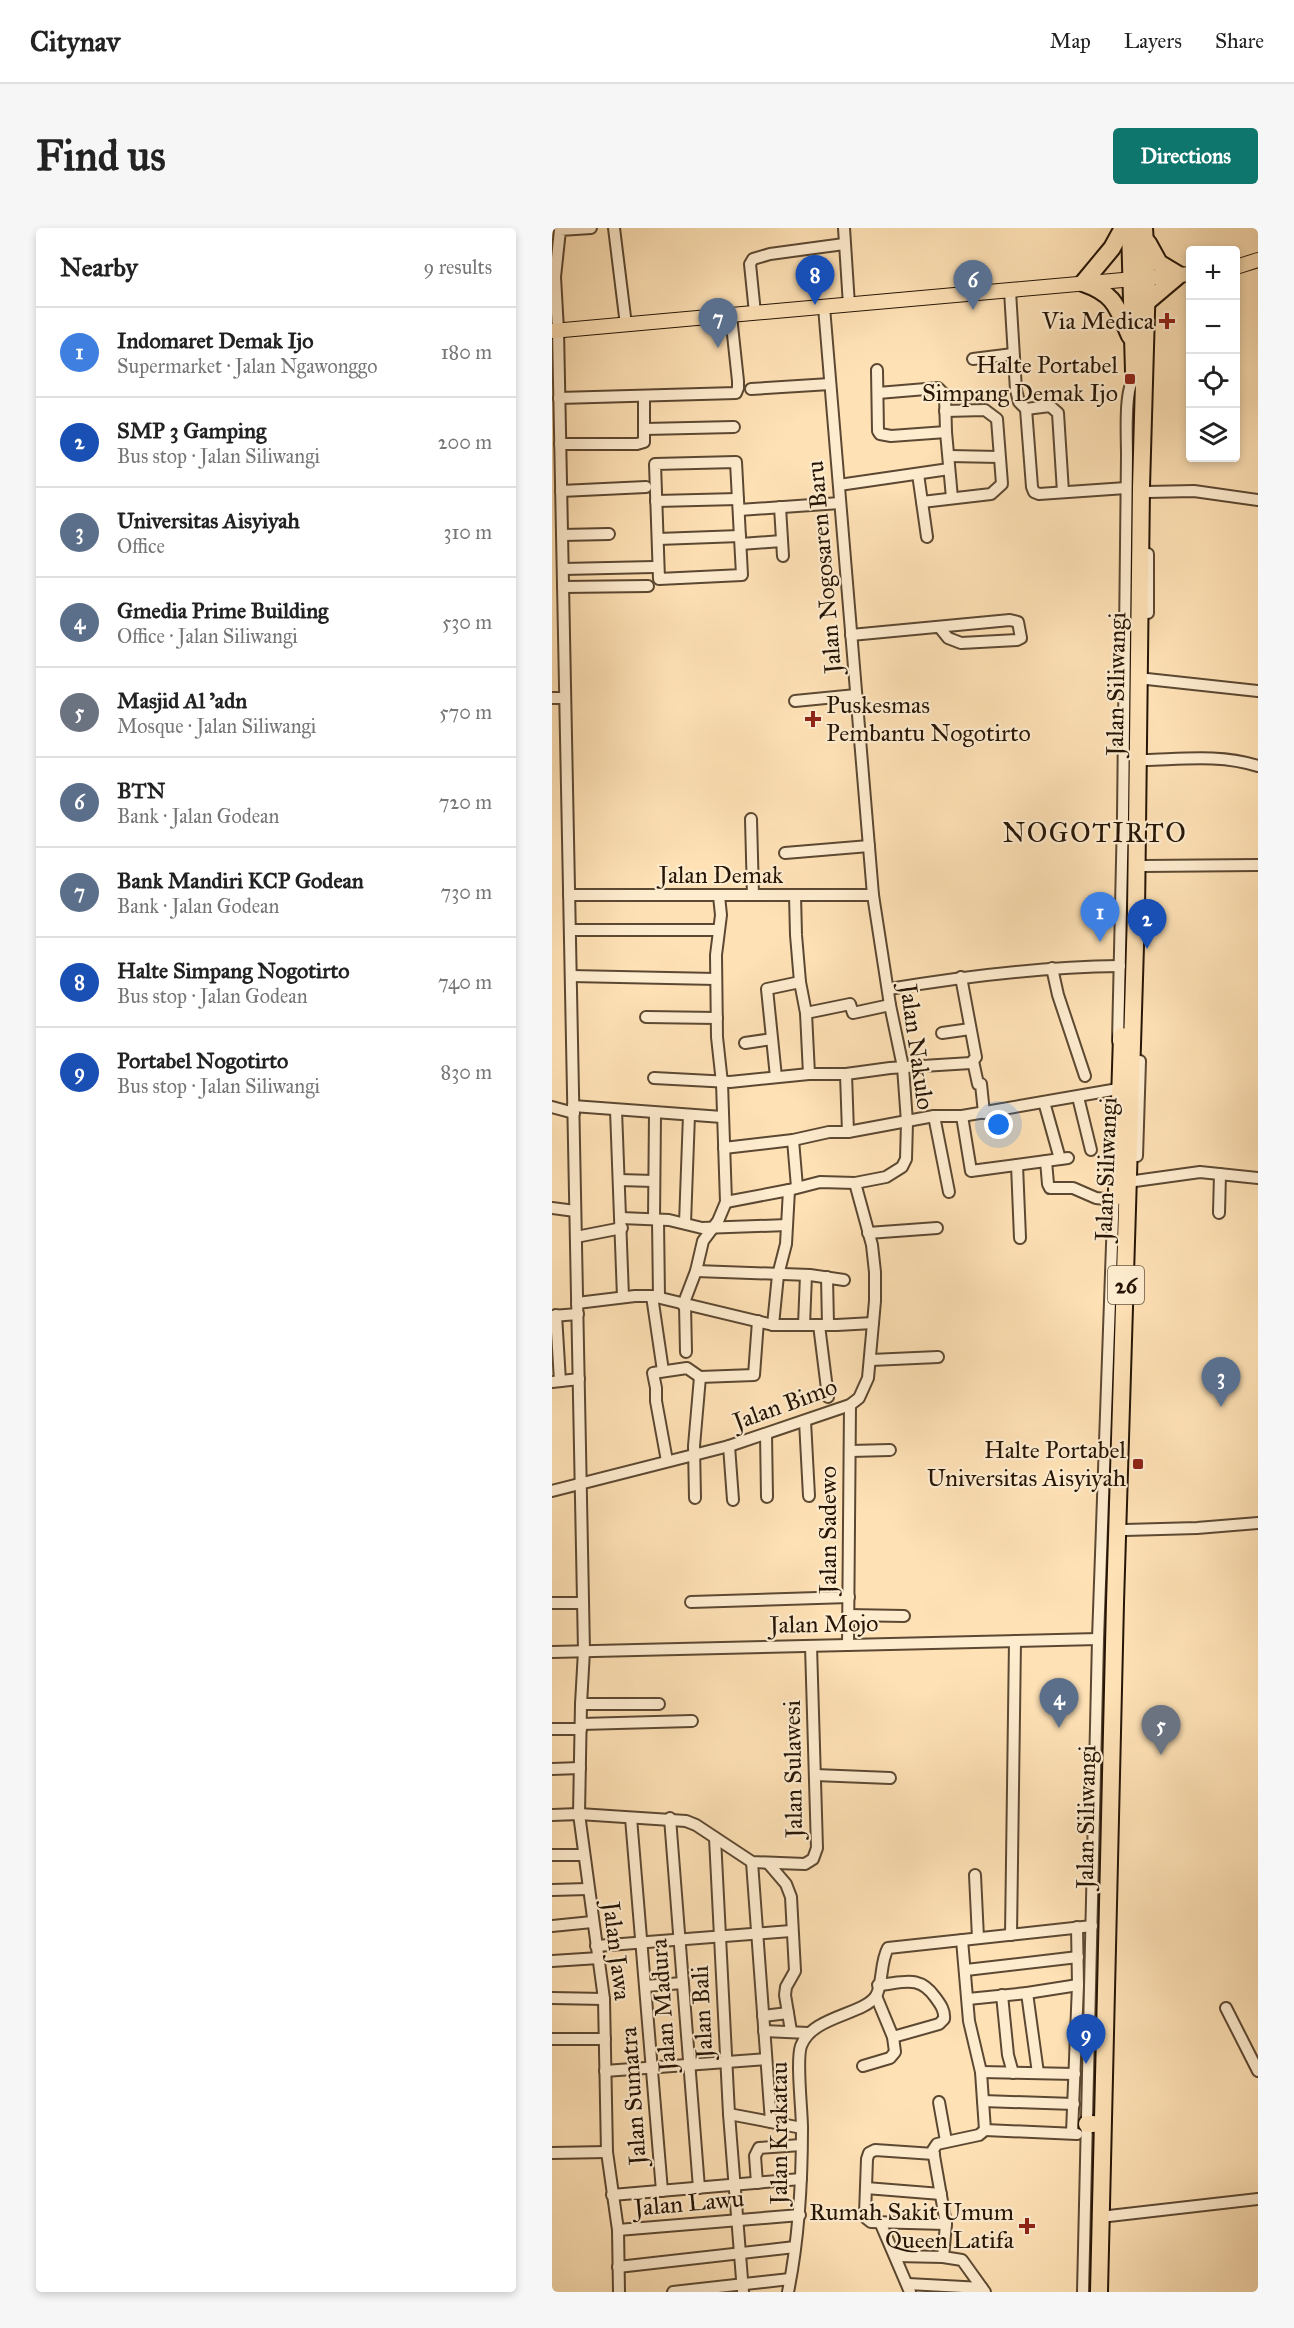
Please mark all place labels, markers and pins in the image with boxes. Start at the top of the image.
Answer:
pin: 8 [796,256,834,305]
pin: 6 [954,260,992,310]
pin: 7 [698,298,738,348]
place label: Via Medica [1041,306,1155,336]
marker: Via Medica [1158,312,1176,330]
place label: Halte Portabel Simpang Demak Ijo [922,350,1119,408]
marker: Halte Portabel Simpang Demak Ijo [1123,372,1137,386]
place label: Puskesmas Pembantu Nogotirto [826,690,1031,748]
marker: Puskesmas Pembantu Nogotirto [804,710,822,728]
pin: 1 [1080,892,1120,942]
pin: 2 [1128,900,1166,949]
pin: 3 [1202,1358,1240,1407]
place label: Halte Portabel Universitas Aisyiyah [927,1435,1127,1493]
marker: Halte Portabel Universitas Aisyiyah [1131,1457,1145,1471]
pin: 4 [1040,1678,1078,1728]
pin: 5 [1142,1706,1180,1755]
pin: 9 [1066,2014,1106,2064]
place label: Rumah Sakit Umum Queen Latifa [809,2197,1015,2255]
marker: Rumah Sakit Umum Queen Latifa [1018,2217,1036,2235]

